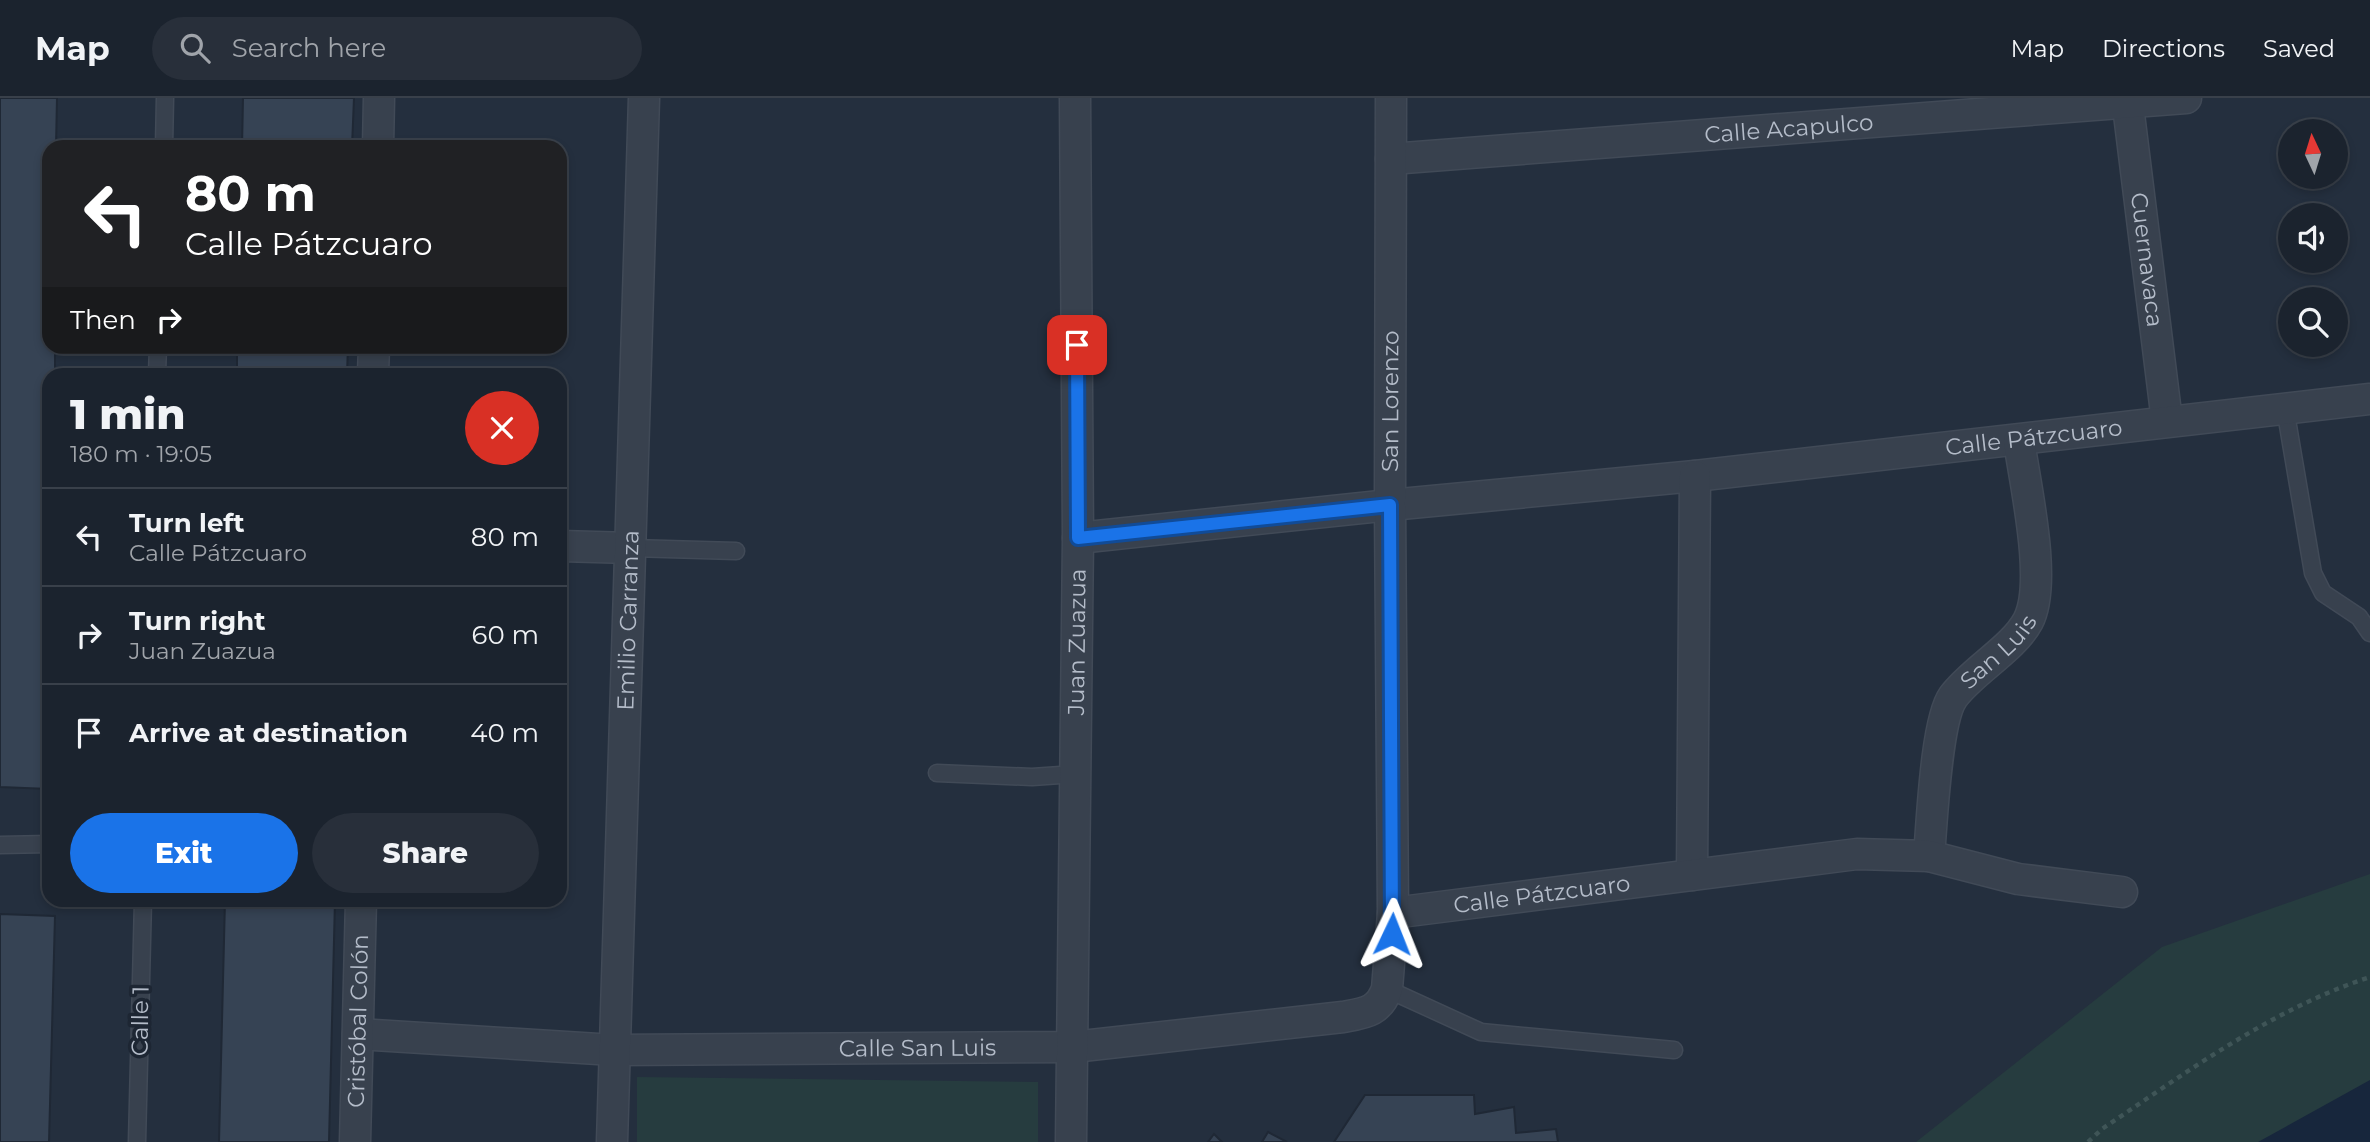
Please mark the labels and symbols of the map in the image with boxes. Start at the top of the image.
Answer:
street label: Calle Acapulco [1703,108,1874,149]
north arrow [2278,119,2348,189]
street label: Cuernavaca [2125,191,2169,329]
pin [1047,315,1107,375]
street label: San Lorenzo [1376,330,1404,472]
street label: Calle Pátzcuaro [1944,413,2124,461]
street label: Emilio Carranza [611,530,645,711]
street label: Juan Zuazua [1062,568,1092,717]
street label: San Luis [1954,610,2043,695]
street label: Calle Pátzcuaro [1452,869,1632,919]
position arrow [1355,897,1429,971]
street label: Cristóbal Colón [342,934,374,1108]
street label: Calle 1 [125,986,155,1056]
street label: Calle San Luis [839,1034,996,1063]

